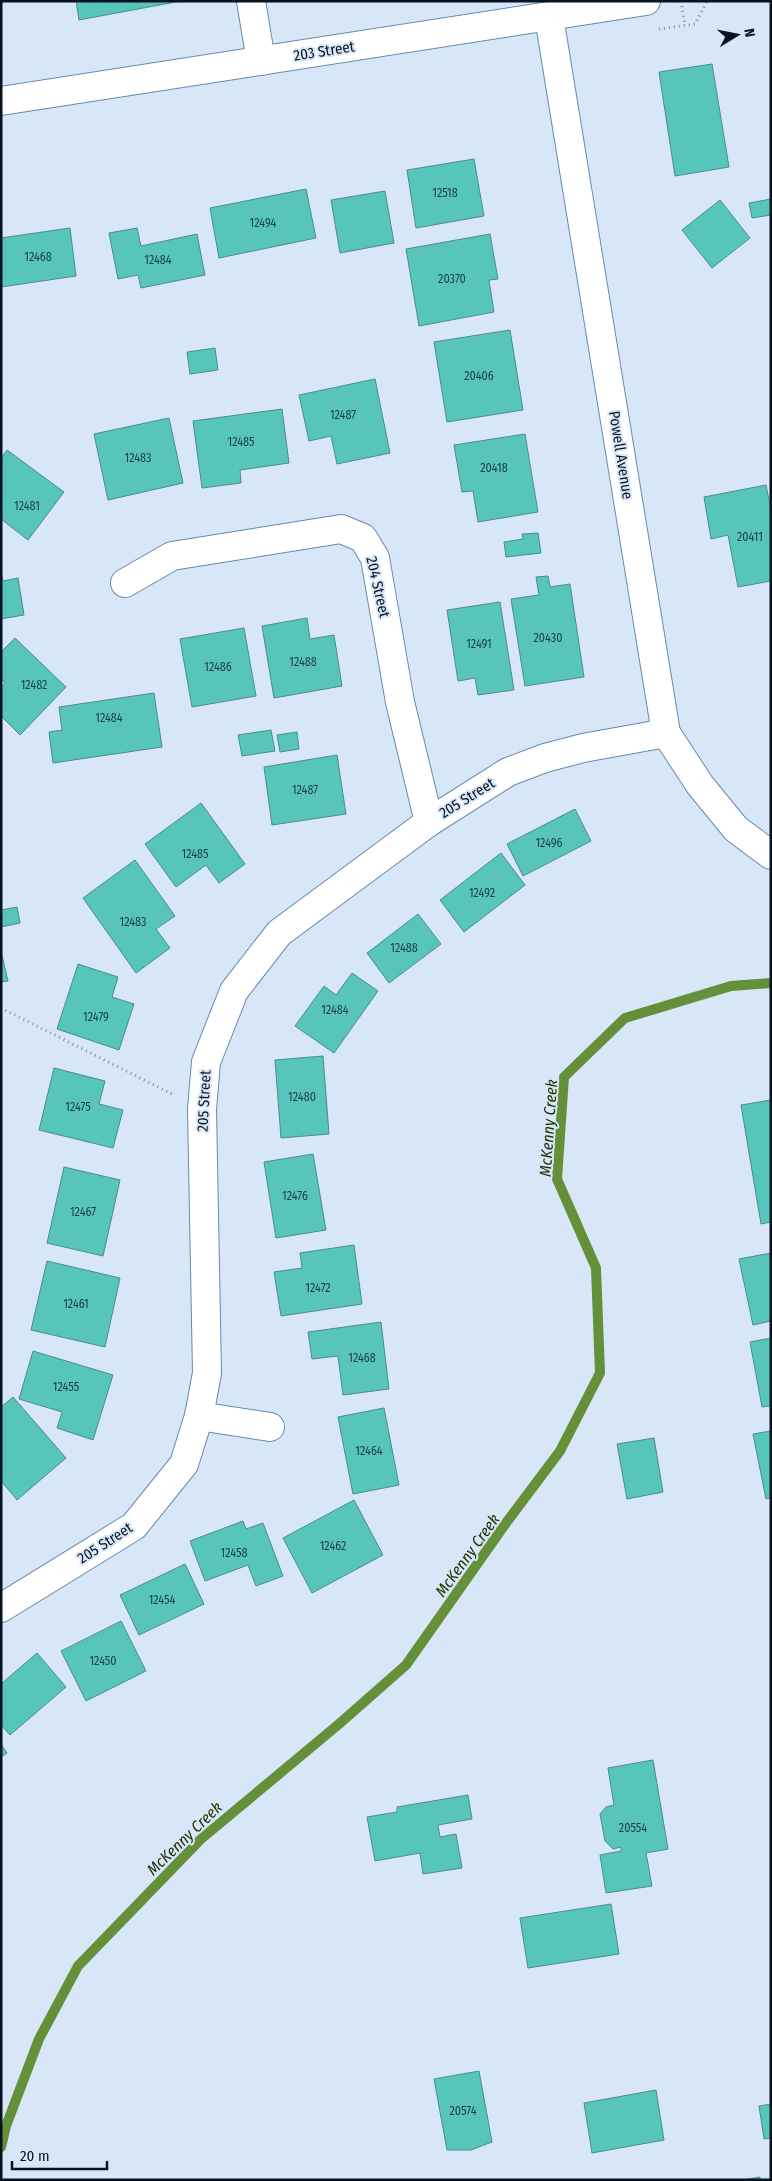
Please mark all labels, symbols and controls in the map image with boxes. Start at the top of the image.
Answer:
north arrow [712,10,762,60]
text: N [740,27,758,38]
street label: 203 Street [292,37,356,65]
house number: 12518 [432,186,458,200]
house number: 12494 [250,216,277,230]
house number: 12468 [24,250,52,264]
house number: 12484 [144,253,172,267]
house number: 20370 [438,272,466,286]
house number: 20406 [464,369,494,383]
house number: 12487 [330,408,356,422]
street label: Powell Avenue [605,410,637,500]
house number: 12485 [227,435,255,449]
house number: 12483 [125,451,151,465]
house number: 20418 [480,461,508,475]
house number: 12481 [14,499,40,513]
house number: 20411 [737,530,763,544]
street label: 204 Street [362,555,394,619]
house number: 20430 [534,631,562,645]
house number: 12491 [466,637,492,651]
house number: 12488 [289,655,317,669]
house number: 12486 [204,660,232,674]
house number: 12482 [21,678,47,692]
house number: 12484 [95,711,123,725]
street label: 205 Street [436,774,498,822]
house number: 12487 [292,783,318,797]
house number: 12496 [535,836,563,850]
house number: 12485 [181,847,209,861]
house number: 12492 [469,886,495,900]
house number: 12483 [120,915,146,929]
house number: 12488 [390,941,418,955]
house number: 12484 [321,1003,349,1017]
house number: 12479 [83,1010,109,1024]
street label: 205 Street [193,1070,215,1132]
water label: McKenny Creek [536,1079,561,1177]
house number: 12480 [288,1090,316,1104]
house number: 12475 [65,1100,91,1114]
house number: 12476 [282,1189,308,1203]
house number: 12467 [70,1205,96,1219]
house number: 12472 [305,1281,331,1295]
house number: 12461 [63,1297,89,1311]
house number: 12468 [348,1351,376,1365]
house number: 12455 [53,1380,80,1394]
house number: 12464 [355,1444,383,1458]
water label: McKenny Creek [431,1510,504,1600]
street label: 205 Street [74,1519,136,1567]
house number: 12462 [320,1539,346,1553]
house number: 12458 [221,1546,247,1560]
house number: 12454 [149,1593,176,1607]
house number: 12450 [89,1654,117,1668]
water label: McKenny Creek [143,1798,226,1879]
house number: 20554 [619,1821,647,1835]
house number: 20574 [449,2104,477,2118]
scale bar [12,2138,108,2170]
text: 20 m [20,2147,50,2165]

